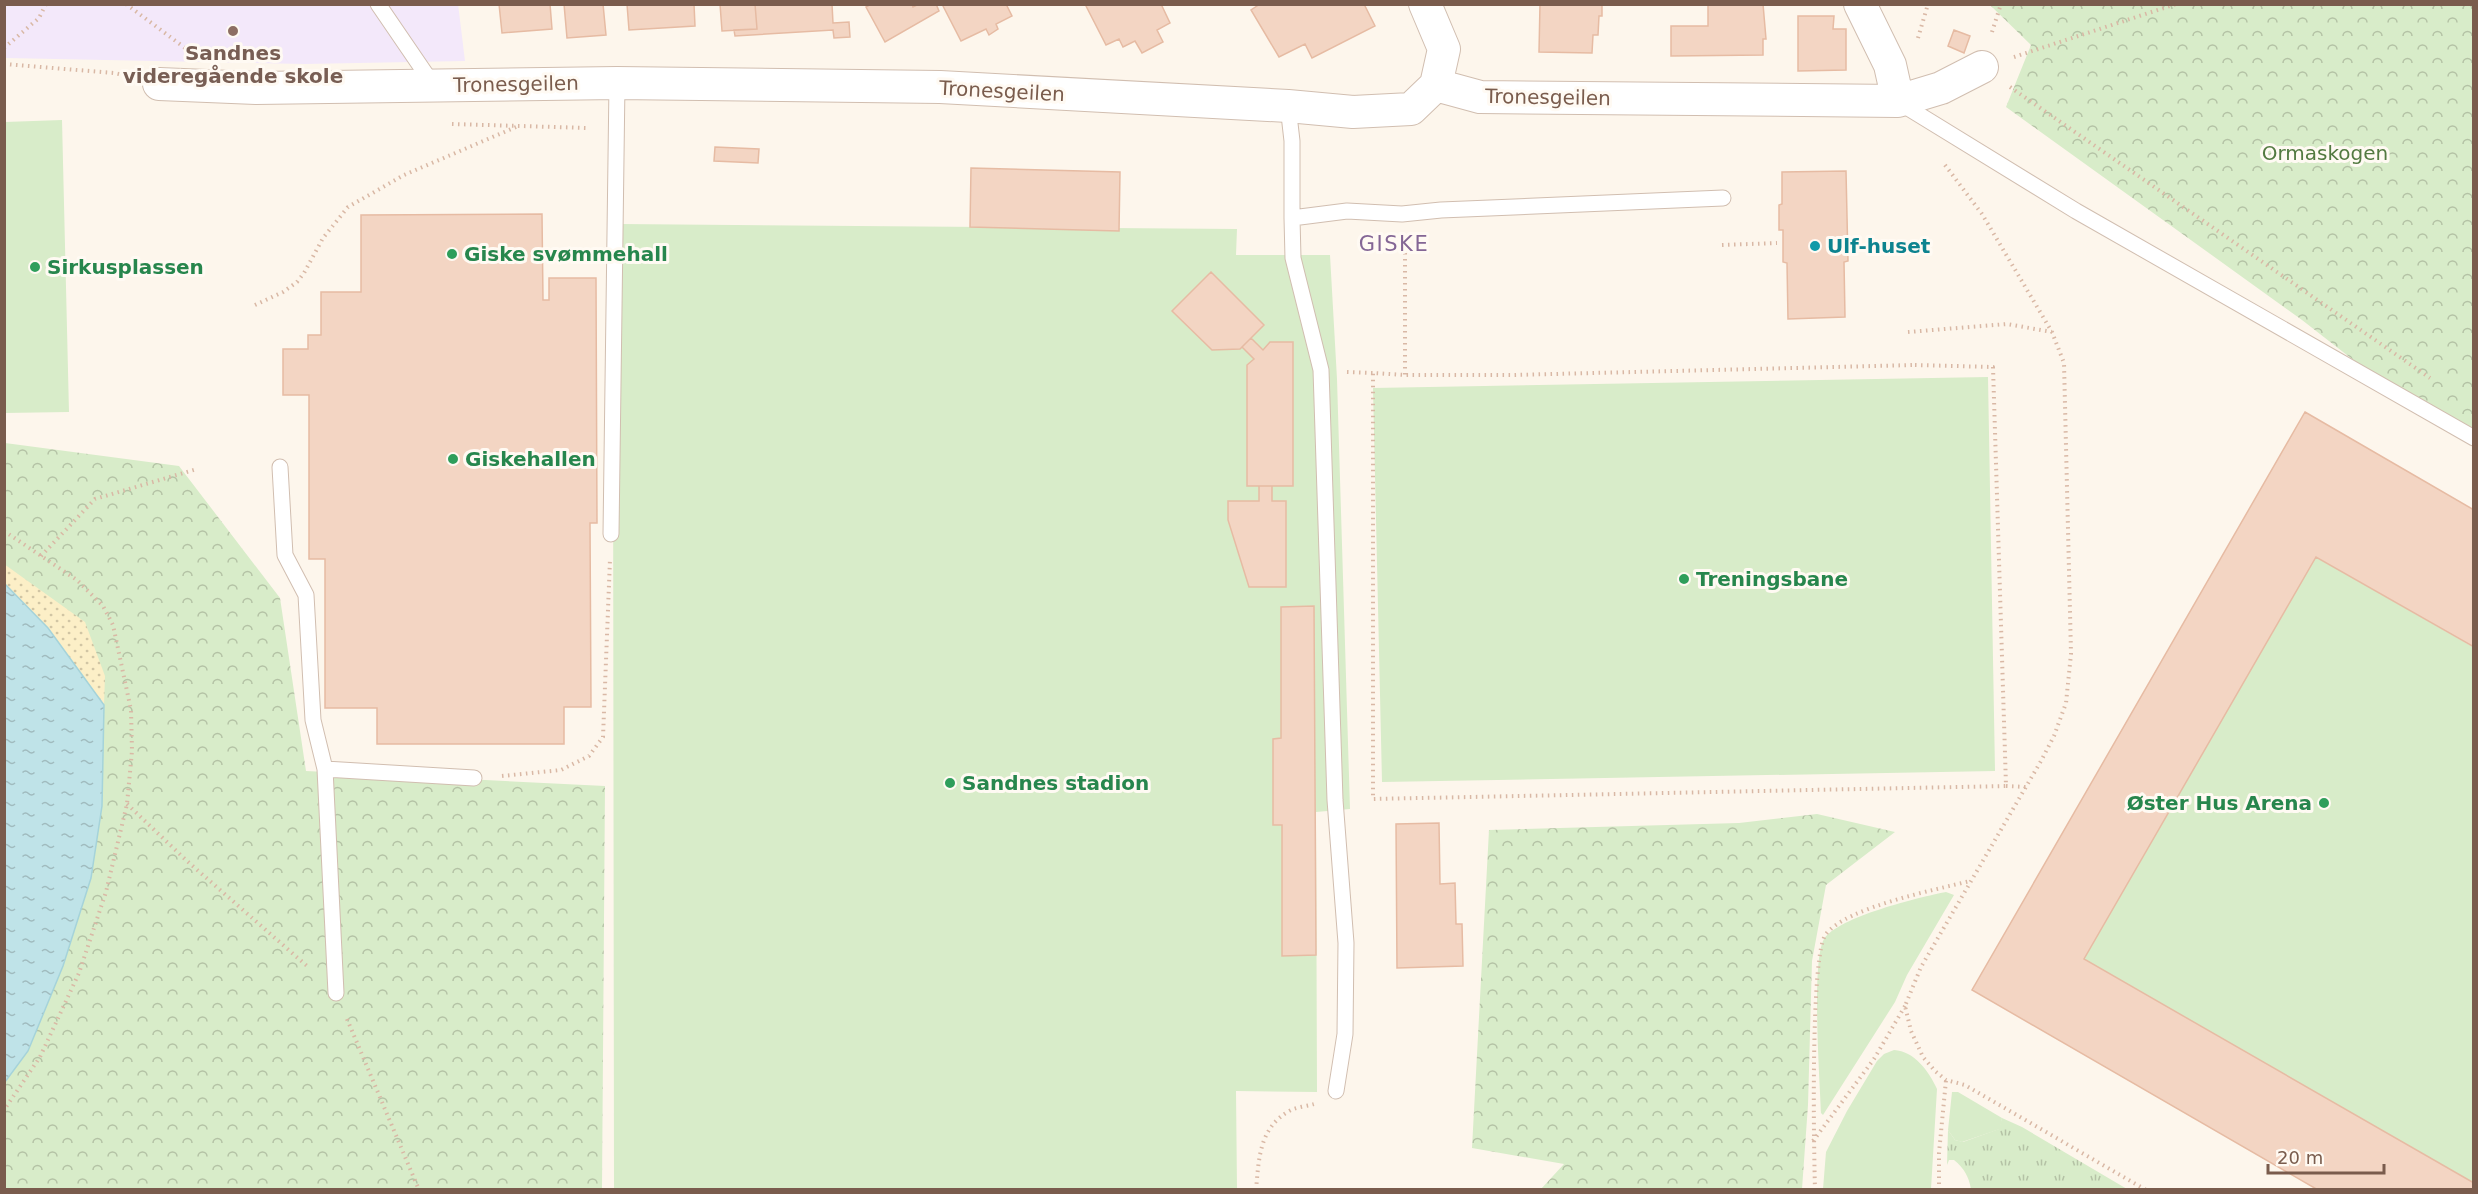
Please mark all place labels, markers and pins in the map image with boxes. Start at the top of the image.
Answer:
marker: Sandnes videregående skole [226,24,240,38]
place label: Sandnes videregående skole [123,41,343,88]
place label: Ulf-huset [1827,234,1931,258]
marker: Ulf-huset [1808,239,1822,253]
place label: Giske svømmehall [464,242,668,266]
marker: Giske svømmehall [445,247,459,261]
place label: Sirkusplassen [47,255,204,279]
marker: Sirkusplassen [28,260,42,274]
place label: Giskehallen [465,447,596,471]
marker: Giskehallen [446,452,460,466]
place label: Treningsbane [1696,567,1848,591]
marker: Treningsbane [1677,572,1691,586]
place label: Sandnes stadion [962,771,1149,795]
marker: Sandnes stadion [943,776,957,790]
place label: Øster Hus Arena [2127,791,2312,815]
marker: Øster Hus Arena [2317,796,2331,810]

